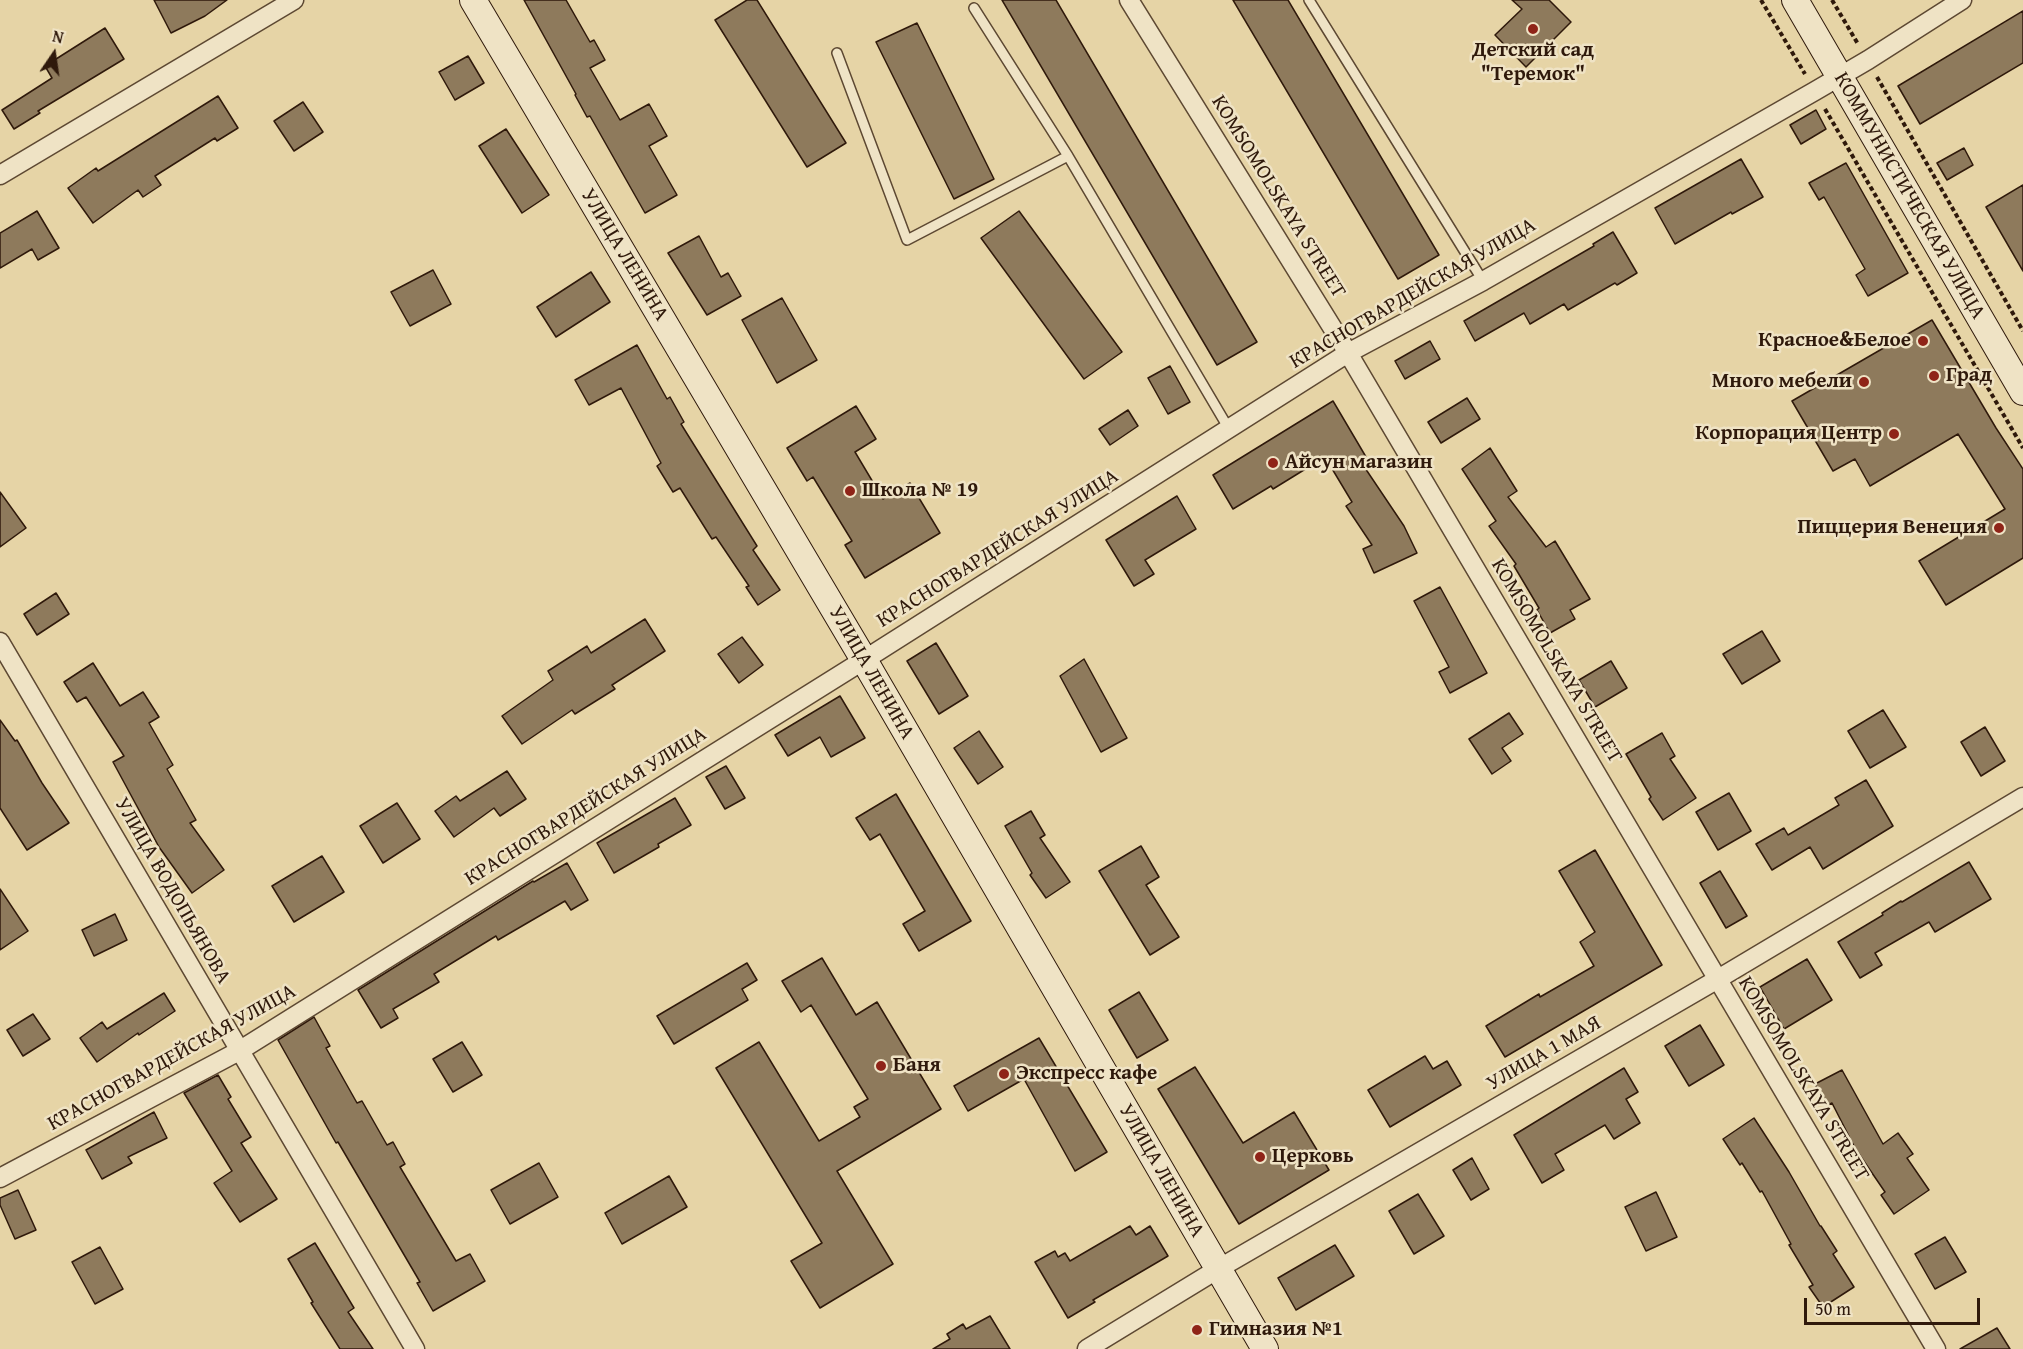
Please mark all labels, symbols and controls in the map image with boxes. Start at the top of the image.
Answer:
marker: Детский сад "Теремок" [1526,22,1540,36]
north arrow [24,24,84,84]
text: N [50,24,66,49]
place label: Детский сад "Теремок" [1472,38,1594,88]
street label: КОММУНИСТИЧЕСКАЯ УЛИЦА [1828,68,1990,324]
street label: KOMSOMOLSKAYA STREET [1205,91,1351,303]
street label: УЛИЦА ЛЕНИНА [575,184,673,326]
street label: КРАСНОГВАРДЕЙСКАЯ УЛИЦА [1286,213,1540,375]
place label: Красное&Белое [1758,328,1911,354]
marker: Красное&Белое [1916,334,1930,348]
place label: Град [1946,363,1992,389]
place label: Много мебели [1712,369,1852,395]
marker: Град [1927,369,1941,383]
marker: Много мебели [1857,375,1871,389]
place label: Корпорация Центр [1695,421,1882,447]
marker: Корпорация Центр [1887,427,1901,441]
place label: Айсун магазин [1285,450,1433,476]
marker: Айсун магазин [1266,456,1280,470]
street label: КРАСНОГВАРДЕЙСКАЯ УЛИЦА [873,464,1123,634]
place label: Школа № 19 [862,478,978,504]
marker: Школа № 19 [843,484,857,498]
place label: Пиццерия Венеция [1797,515,1987,541]
marker: Пиццерия Венеция [1992,521,2006,535]
street label: KOMSOMOLSKAYA STREET [1485,554,1627,768]
street label: УЛИЦА ЛЕНИНА [823,602,919,744]
street label: КРАСНОГВАРДЕЙСКАЯ УЛИЦА [461,722,711,892]
street label: УЛИЦА ВОДОПЬЯНОВА [108,793,236,989]
street label: KOMSOMOLSKAYA STREET [1732,972,1874,1186]
street label: КРАСНОГВАРДЕЙСКАЯ УЛИЦА [43,979,301,1137]
street label: УЛИЦА 1 МАЯ [1483,1011,1605,1097]
place label: Баня [893,1053,941,1079]
marker: Баня [874,1059,888,1073]
place label: Экспресс кафе [1016,1061,1157,1087]
marker: Экспресс кафе [997,1067,1011,1081]
street label: УЛИЦА ЛЕНИНА [1113,1100,1209,1242]
place label: Церковь [1272,1144,1354,1170]
marker: Церковь [1253,1150,1267,1164]
scale bar [1807,1286,1982,1324]
text: 50 m [1815,1295,1851,1322]
place label: Гимназия №1 [1209,1317,1343,1343]
marker: Гимназия №1 [1190,1323,1204,1337]

